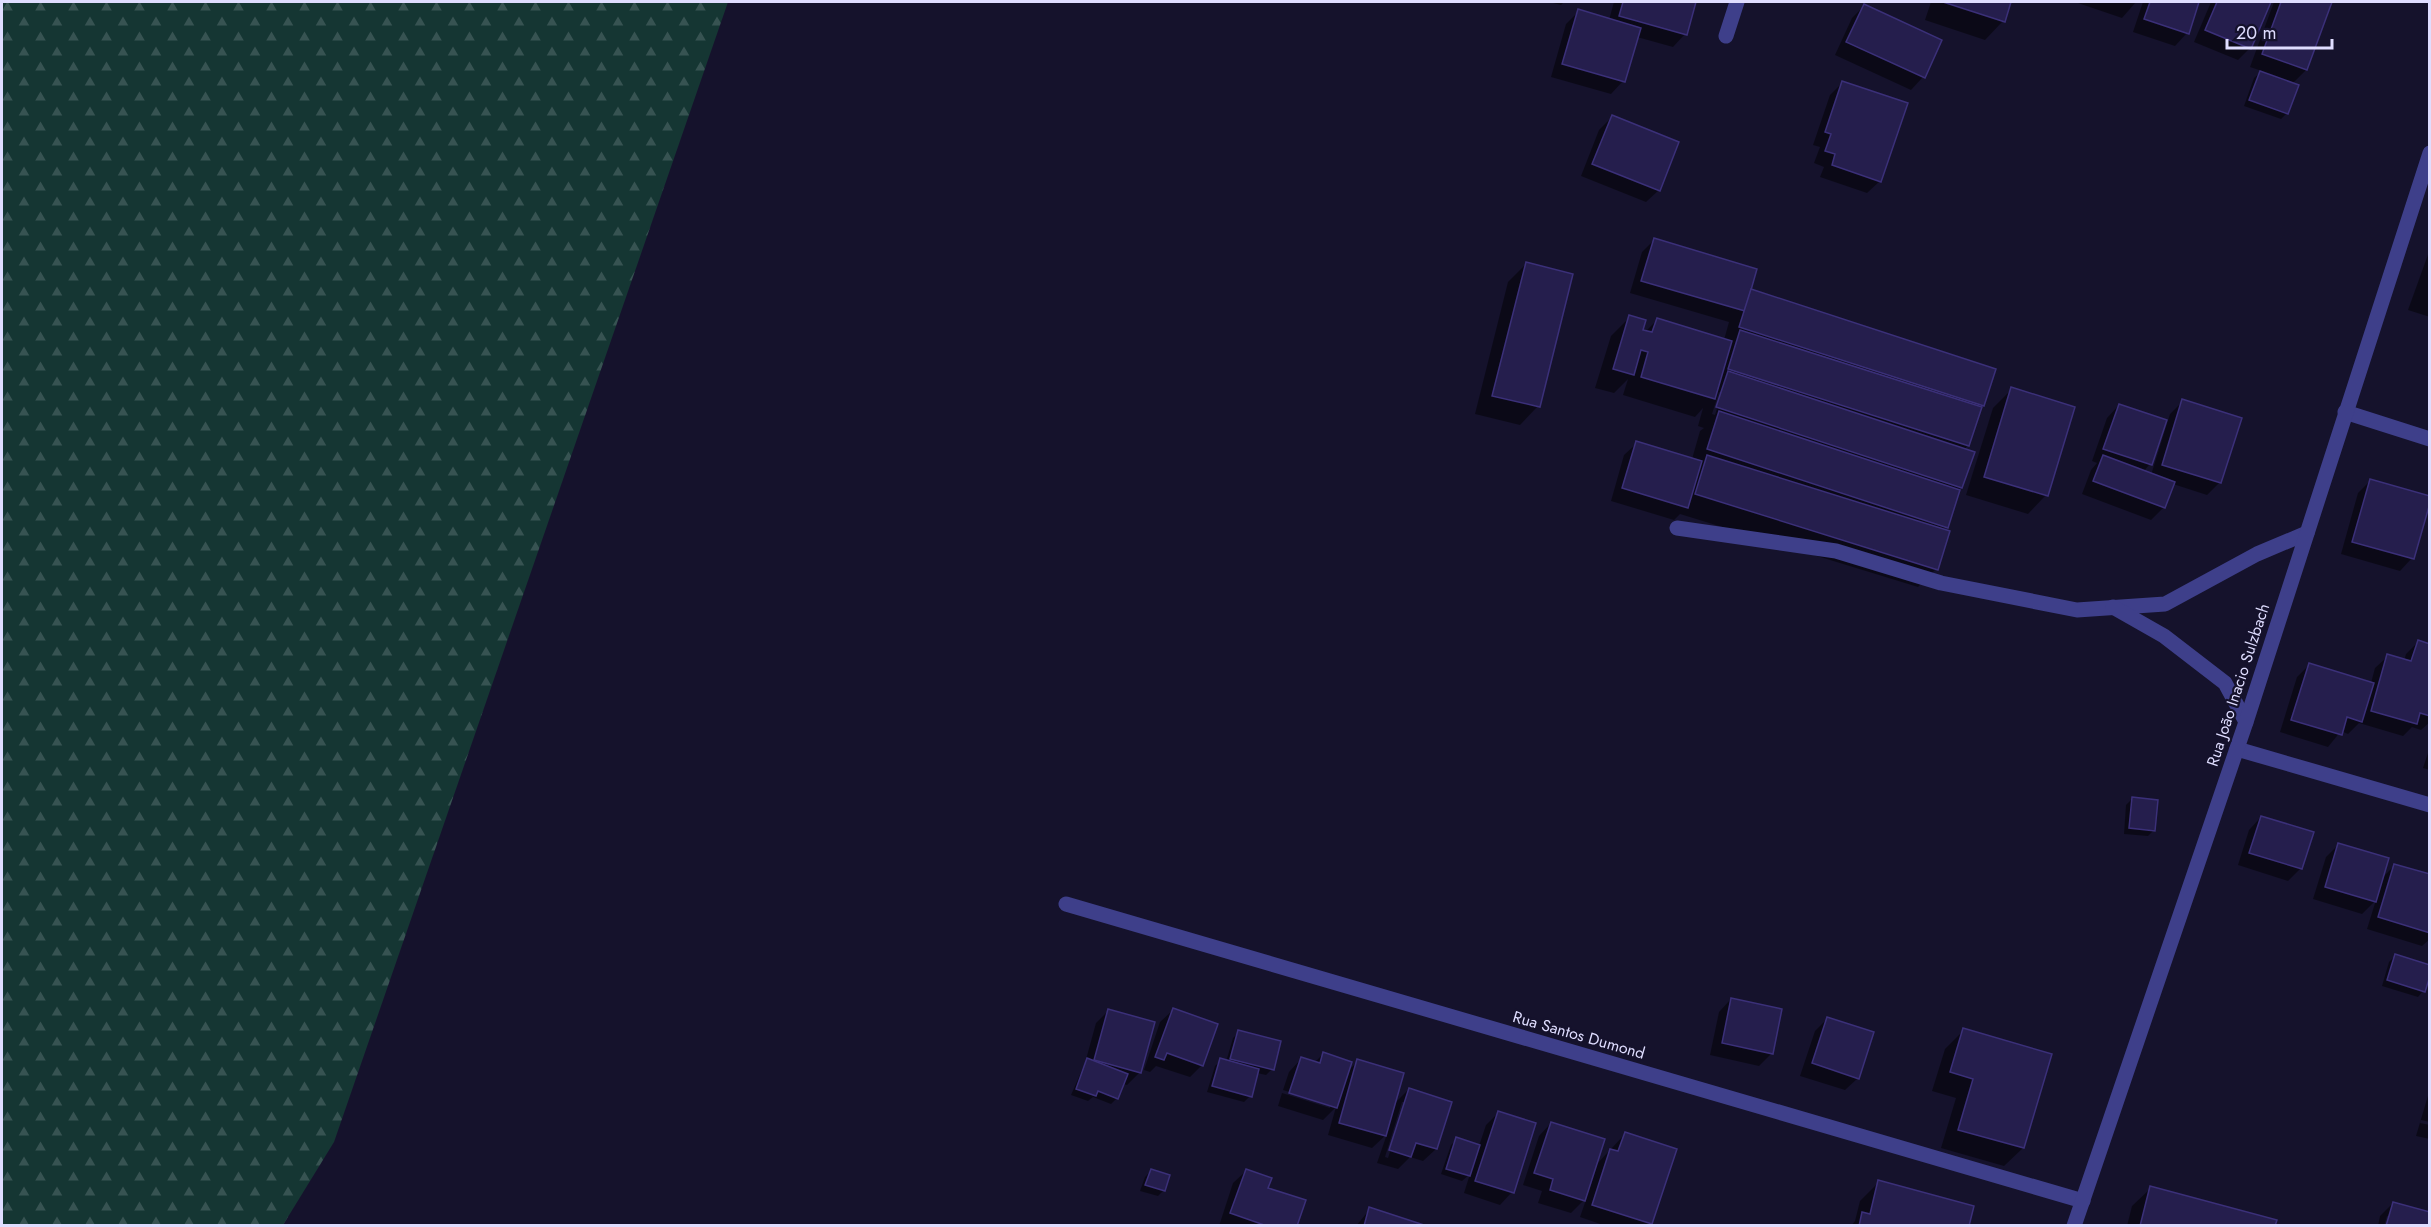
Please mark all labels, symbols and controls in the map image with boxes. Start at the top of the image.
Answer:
scale bar [2227,12,2332,50]
text: 20 m [2236,20,2276,46]
street label: Rua João Inacio Sulzbach [2201,601,2275,769]
street label: Rua Santos Dumond [1510,1005,1648,1065]

